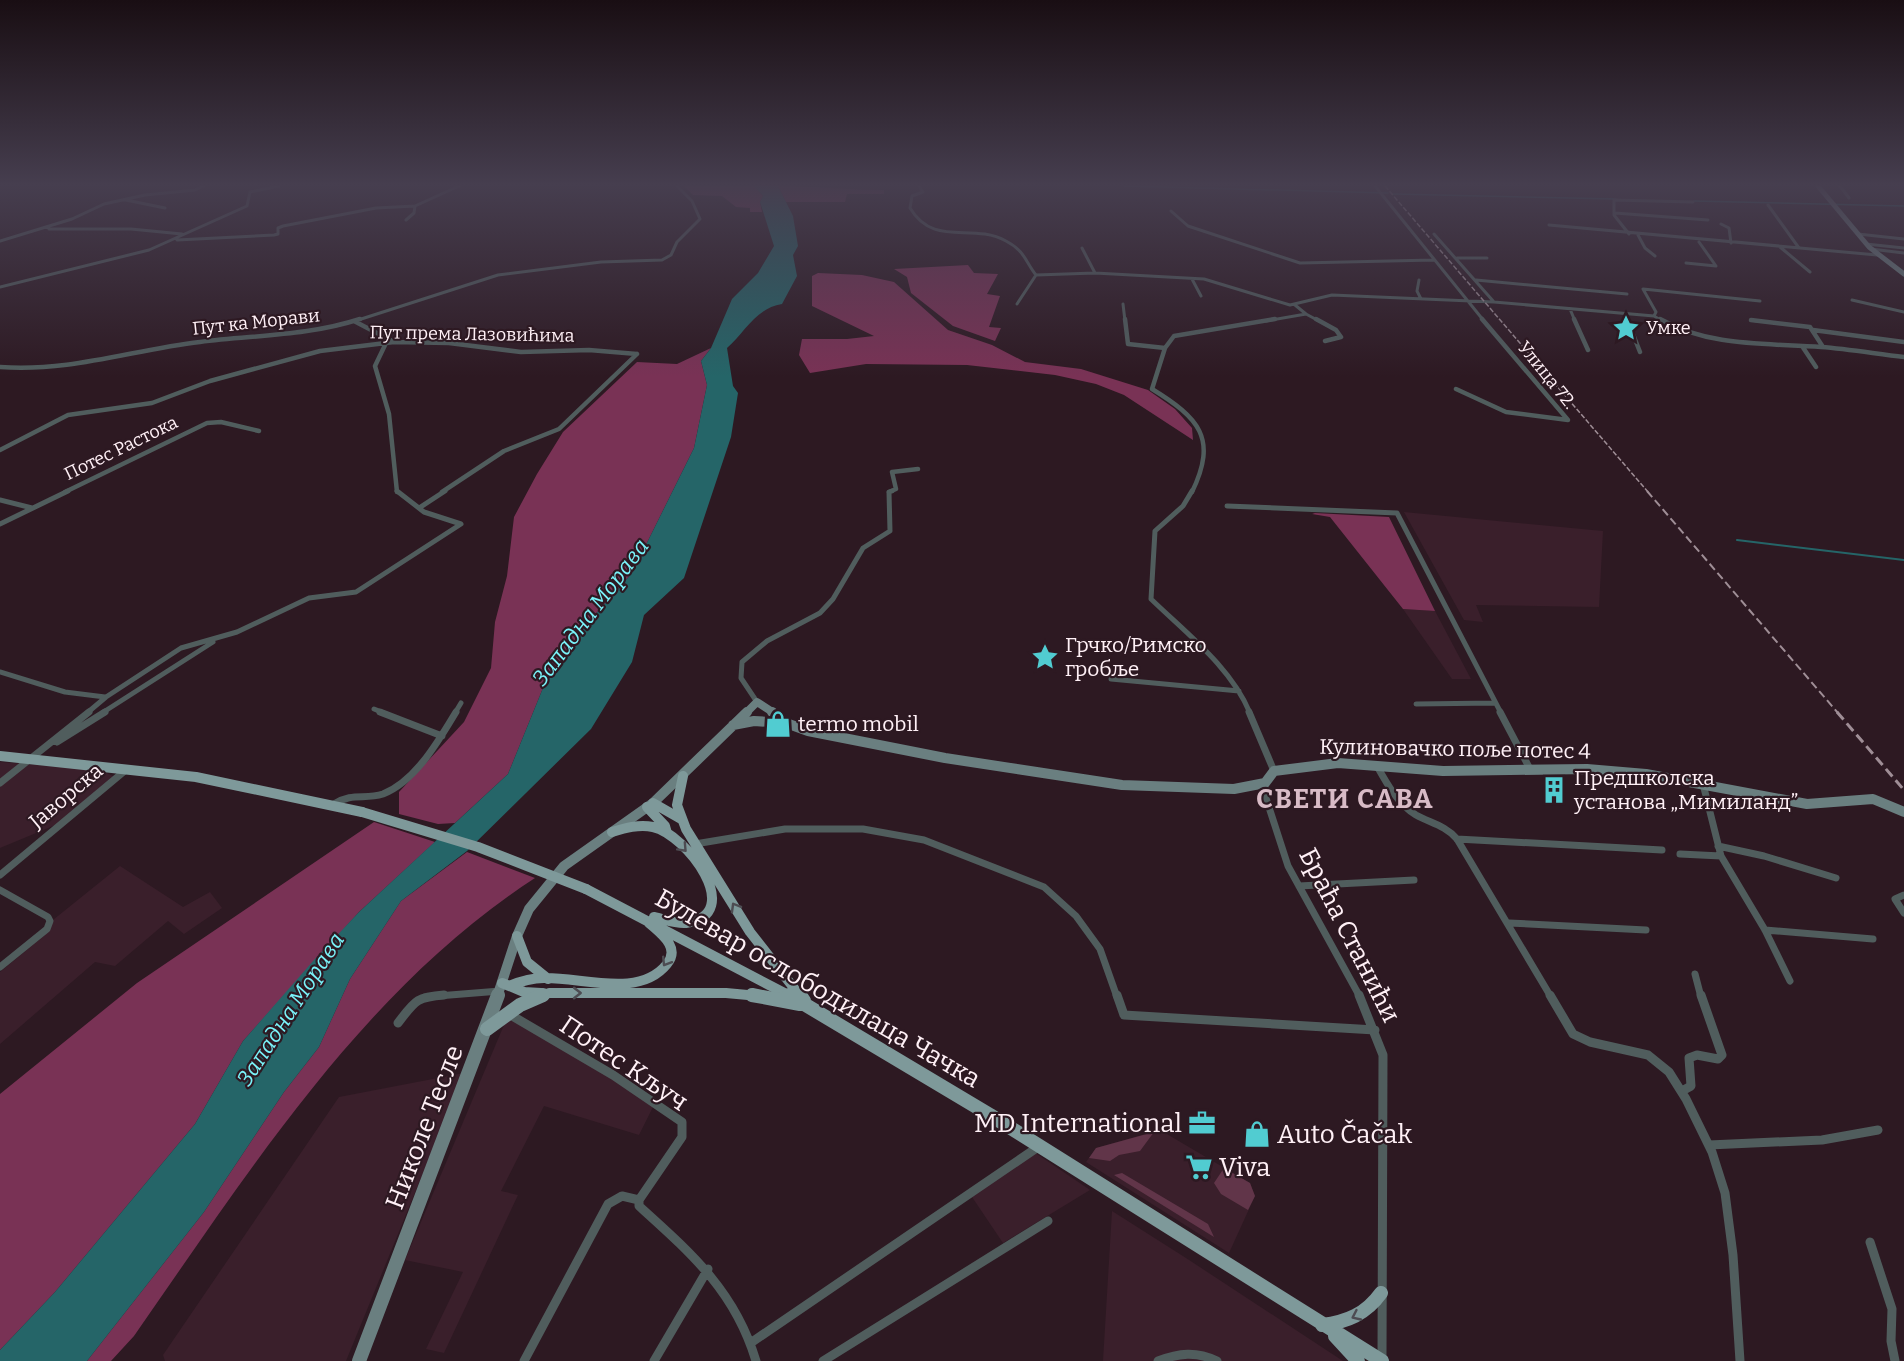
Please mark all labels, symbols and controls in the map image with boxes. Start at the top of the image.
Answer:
street label: Пут ка Морави [191,304,321,340]
place icon: Умке [1611,313,1641,343]
place label: Умке [1646,317,1691,339]
street label: Пут према Лазовићима [369,321,575,347]
street label: Улица 72. [1513,337,1581,413]
street label: Потес Растока [61,411,181,485]
water label: Западна Морава [526,533,655,691]
place label: Грчко/Римско гробље [1065,632,1207,682]
place icon: Грчко/Римско гробље [1030,642,1060,672]
shop icon: termo mobil [763,709,793,739]
place label: termo mobil [798,711,919,737]
street label: Кулиновачко поље потес 4 [1319,734,1591,764]
street label: Јаворска [23,757,109,835]
place label: Предшколска установа „Мимиланд” [1573,765,1798,815]
building icon: Предшколска установа „Мимиланд” [1539,775,1569,805]
district label: СВЕТИ САВА [1256,783,1434,815]
one-way arrow [676,841,687,852]
street label: Браћа Станићи [1292,843,1407,1028]
street label: Булевар ослободилаца Чачка [650,882,986,1094]
one-way arrow [731,903,742,913]
water label: Западна Морава [231,928,350,1091]
one-way arrow [663,955,674,966]
one-way arrow [573,987,582,999]
street label: Потес Кључ [554,1009,694,1118]
street label: Николе Тесле [379,1041,470,1213]
place label: MD International [974,1108,1182,1139]
office icon: MD International [1187,1108,1217,1138]
shop icon: Auto Čačak [1242,1119,1272,1149]
place label: Auto Čačak [1277,1119,1413,1150]
supermarket icon: Viva [1184,1152,1214,1182]
place label: Viva [1219,1152,1271,1183]
one-way arrow [1352,1309,1363,1321]

